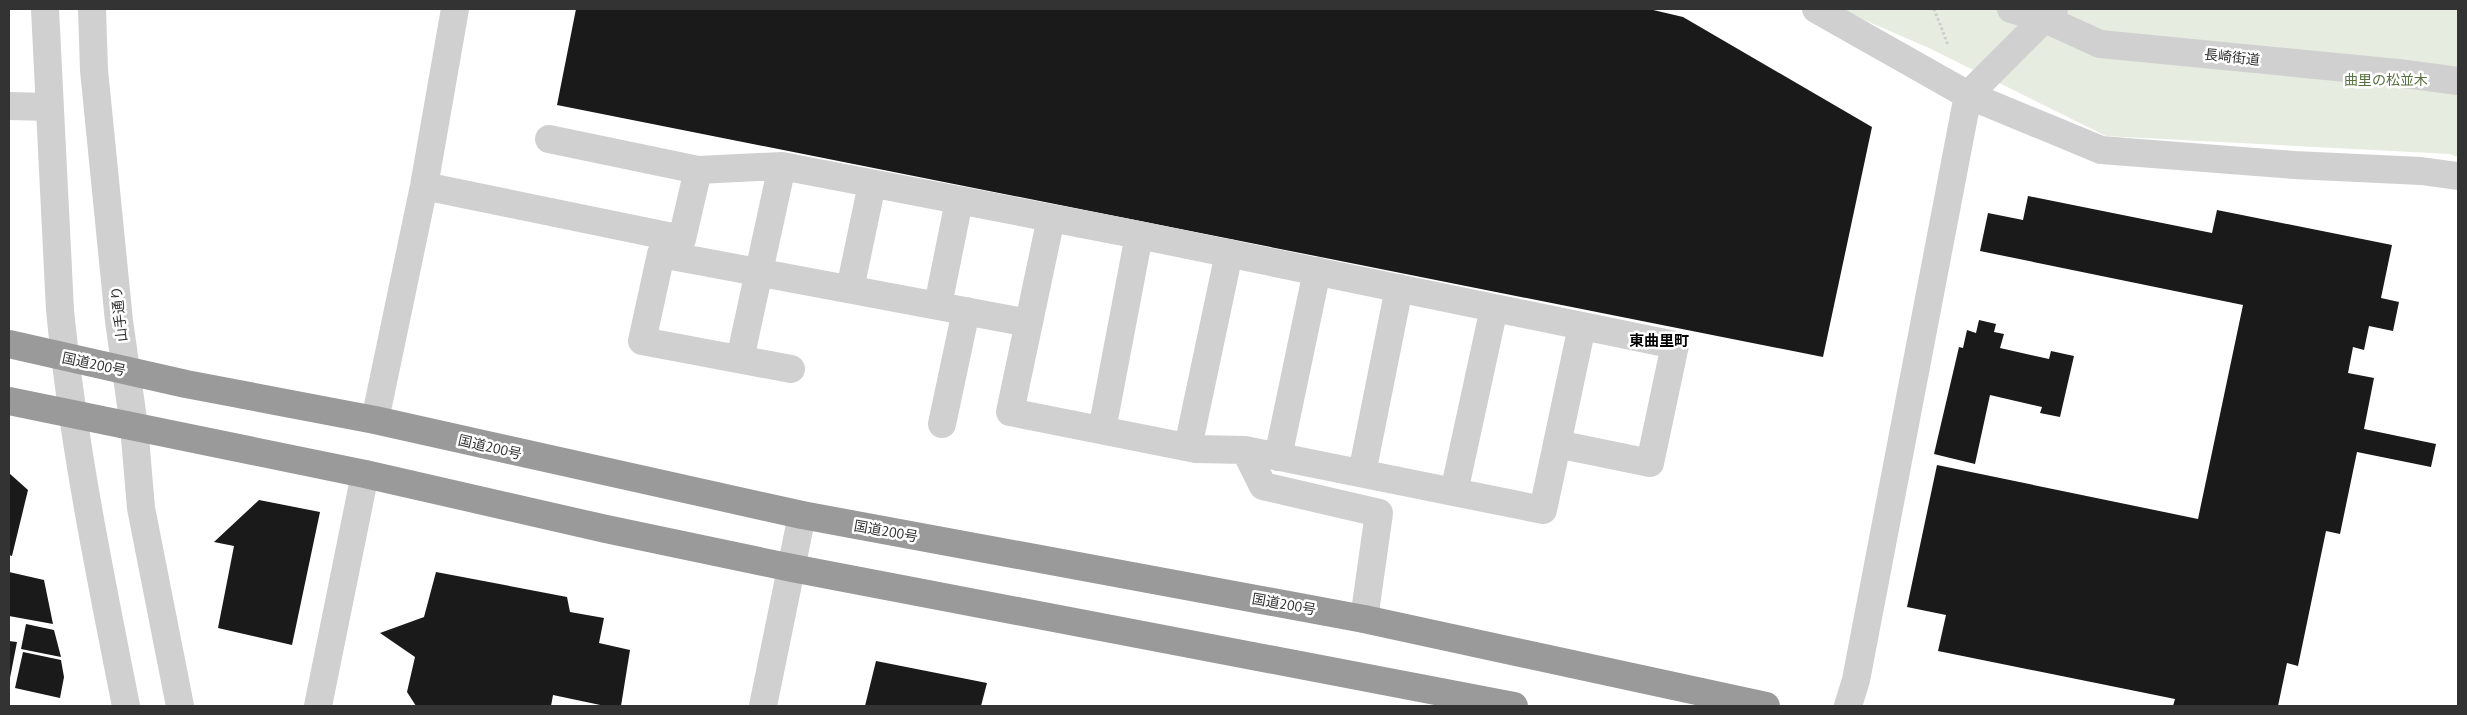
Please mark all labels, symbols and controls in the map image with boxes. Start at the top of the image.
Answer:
street label: 長崎街道 [2203,45,2261,69]
park label: 曲里の松並木 [2344,71,2428,89]
street label: 山手通り [107,285,131,343]
district label: 東曲里町 [1629,331,1689,350]
street label: 国道200号 [60,348,128,380]
street label: 国道200号 [456,431,524,463]
street label: 国道200号 [852,517,920,545]
street label: 国道200号 [1250,590,1318,618]

